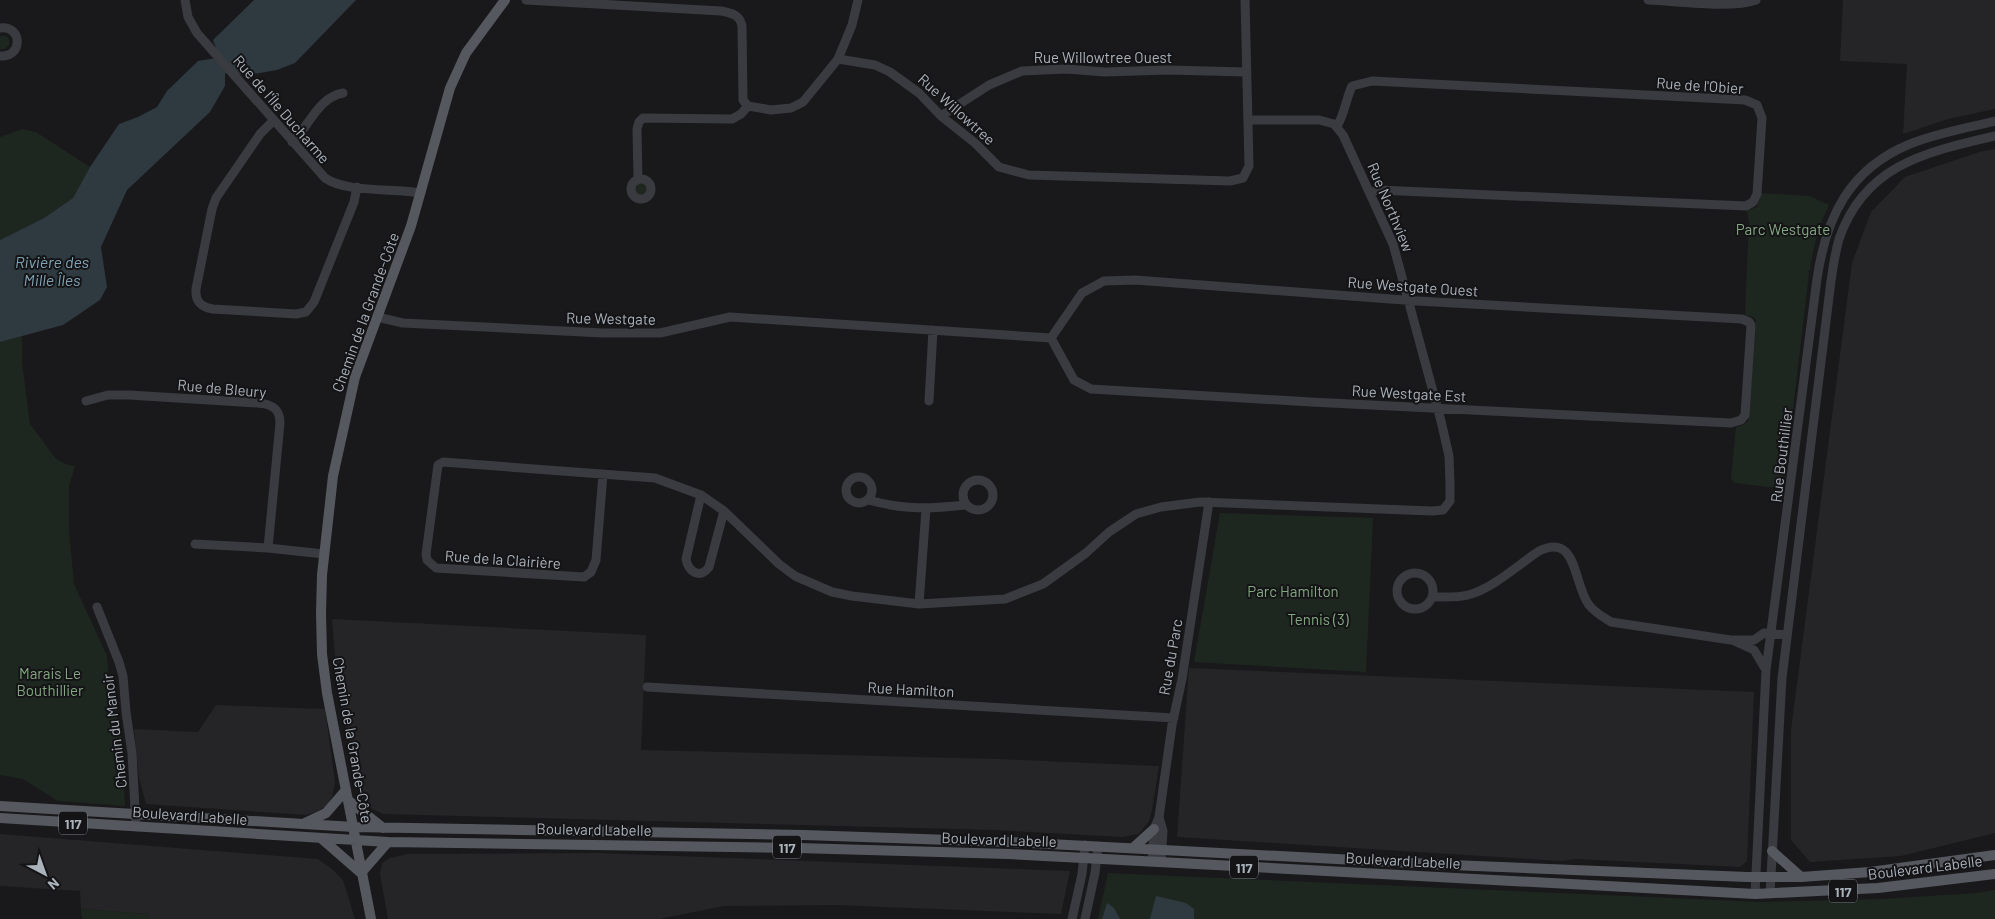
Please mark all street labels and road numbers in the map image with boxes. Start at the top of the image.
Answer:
street label: Rue Willowtree Ouest [1034,48,1172,66]
street label: Rue de l'Île Ducharme [230,51,334,167]
street label: Rue Willowtree [915,70,999,148]
street label: Rue de l'Obier [1656,73,1745,97]
street label: Rue Northview [1364,160,1418,254]
street label: Chemin de la Grande-Côte [328,230,402,394]
street label: Rue Westgate Ouest [1347,272,1479,300]
street label: Rue Westgate [566,308,656,328]
street label: Rue de Bleury [177,375,267,401]
street label: Rue Westgate Est [1351,381,1467,405]
street label: Rue Bouthillier [1766,406,1796,503]
street label: Rue de la Clairière [444,546,562,572]
street label: Rue du Parc [1154,617,1186,697]
street label: Chemin de la Grande-Côte [330,656,376,824]
street label: Chemin du Manoir [98,672,130,789]
street label: Rue Hamilton [867,678,955,700]
street label: Boulevard Labelle [132,802,248,828]
road number: 117 [59,811,87,834]
street label: Boulevard Labelle [536,819,652,839]
street label: Boulevard Labelle [941,828,1057,850]
road number: 117 [773,836,801,859]
street label: Boulevard Labelle [1345,848,1461,872]
street label: Boulevard Labelle [1867,851,1983,883]
road number: 117 [1230,856,1258,879]
road number: 117 [1829,879,1857,902]

